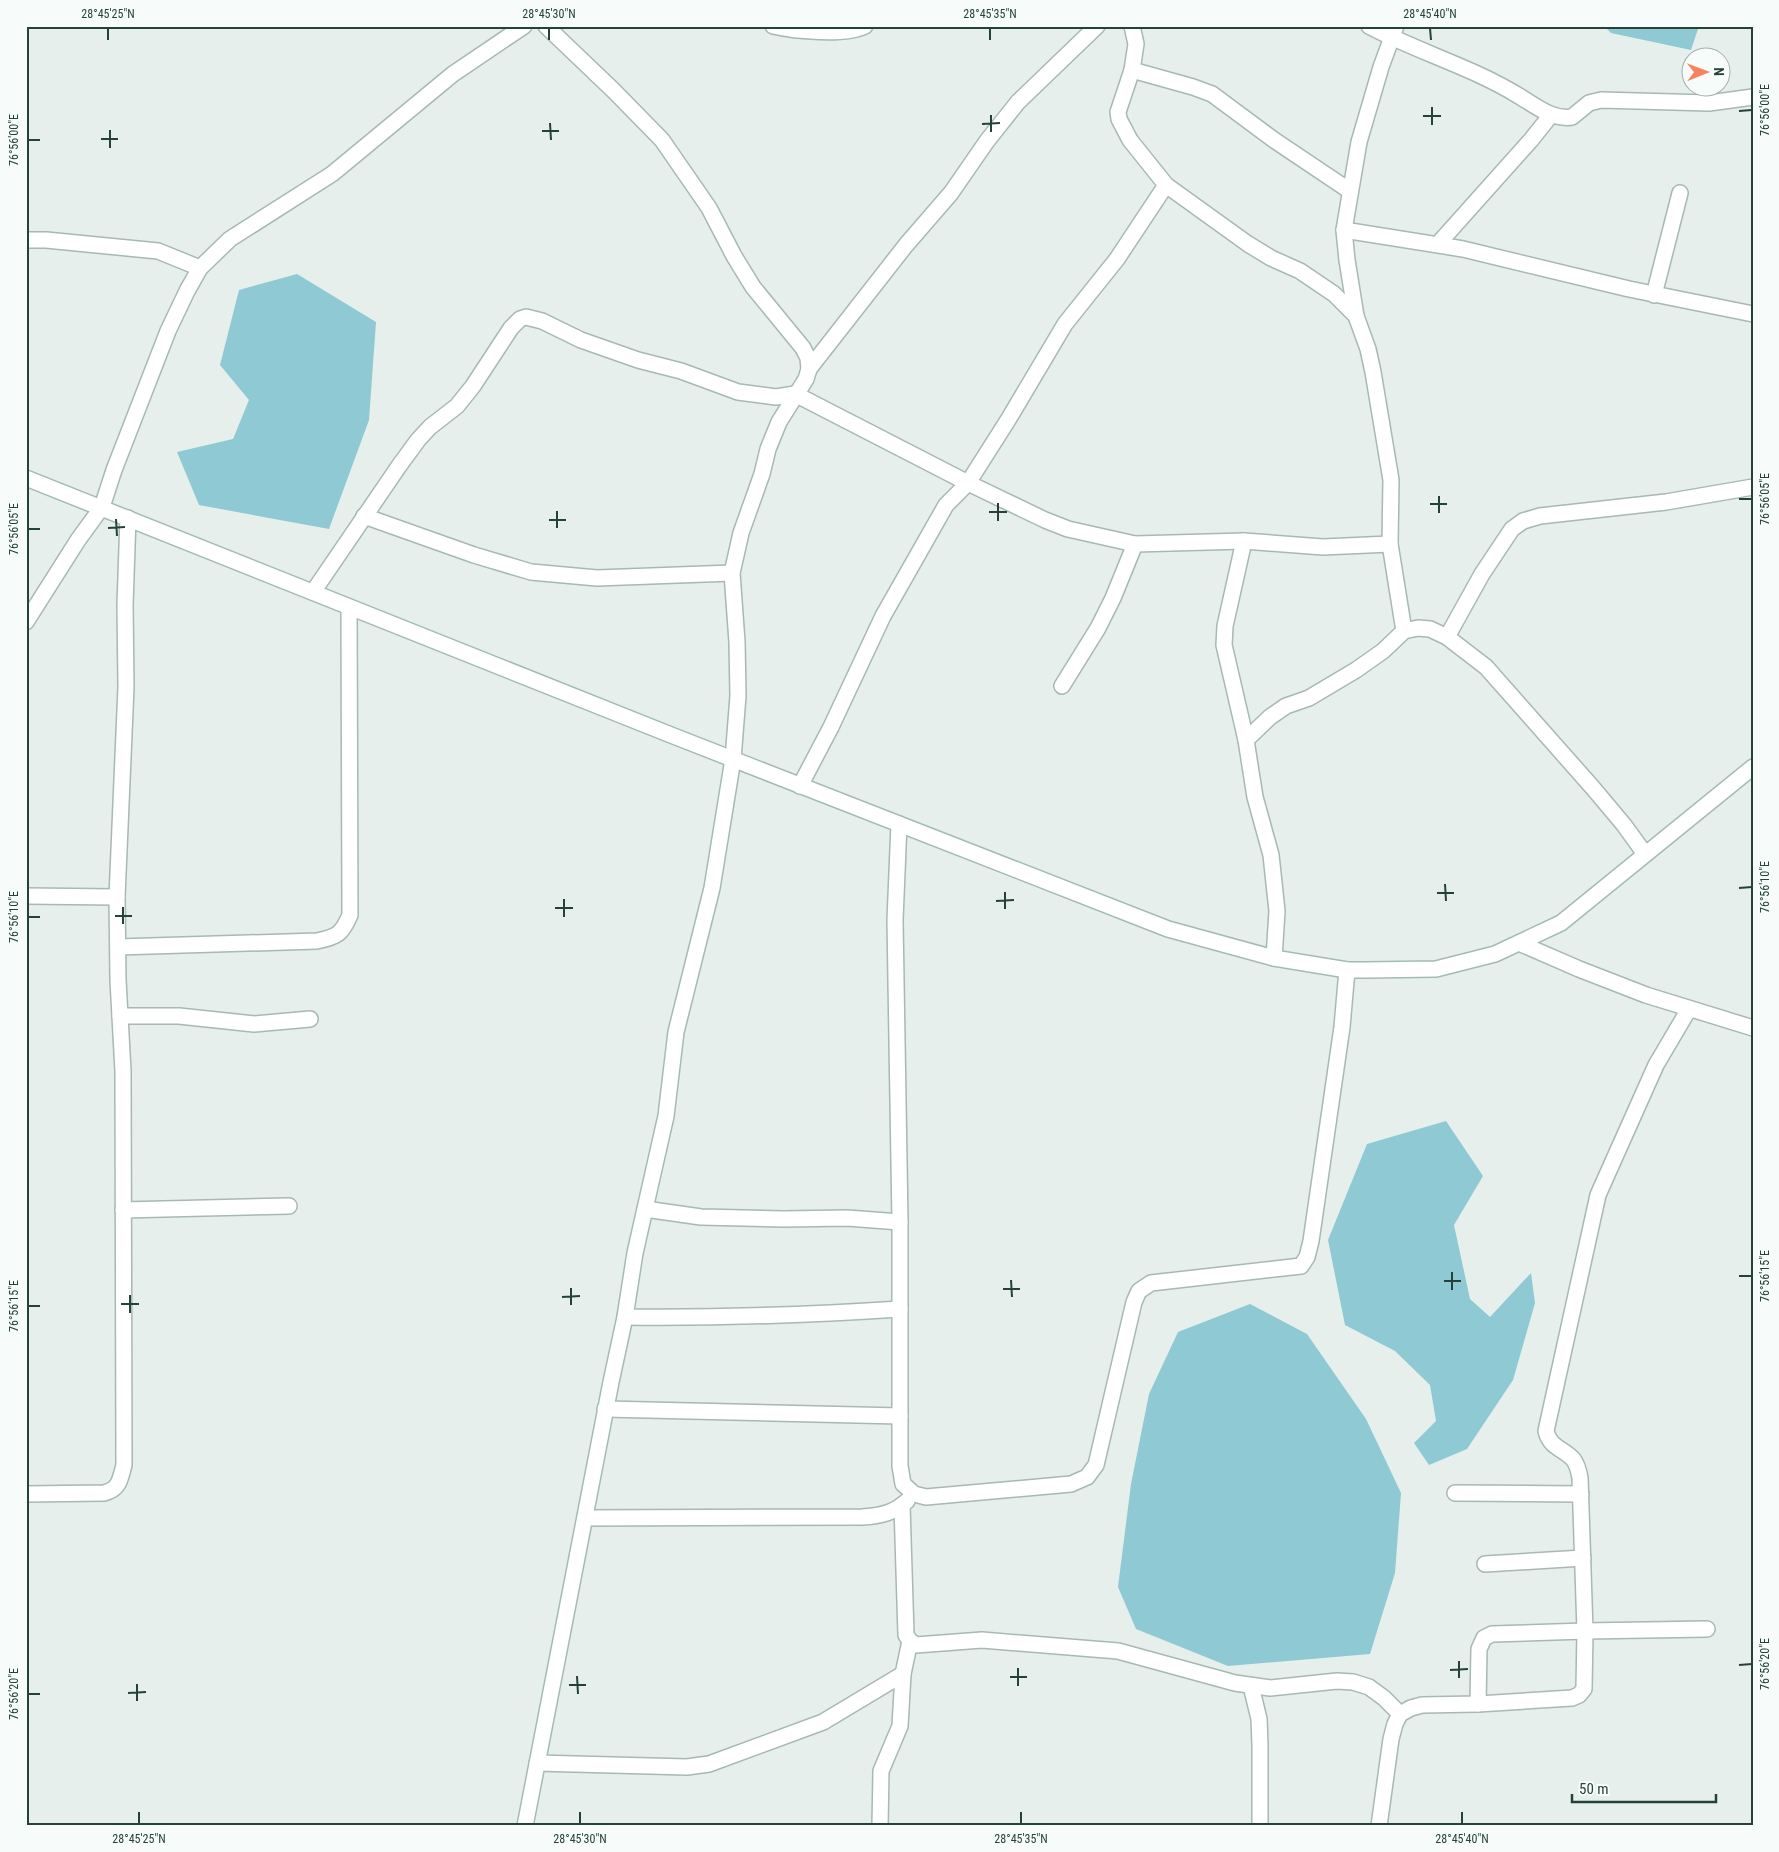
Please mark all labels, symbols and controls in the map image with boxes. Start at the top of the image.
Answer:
text: 28°45'25"N [81,7,135,21]
text: 28°45'30"N [522,7,576,21]
text: 28°45'35"N [963,7,1017,21]
text: 28°45'40"N [1403,7,1457,21]
north arrow [1682,48,1732,98]
text: N [1711,67,1727,76]
text: 76°56'00"E [1758,84,1772,136]
text: 76°56'00"E [7,114,21,166]
text: 76°56'05"E [1758,473,1772,525]
text: 76°56'05"E [7,503,21,555]
text: 76°56'10"E [1758,861,1772,913]
text: 76°56'10"E [7,891,21,943]
text: 76°56'15"E [1758,1250,1772,1302]
text: 76°56'15"E [7,1280,21,1332]
text: 76°56'20"E [1758,1638,1772,1690]
text: 76°56'20"E [7,1668,21,1720]
scale bar [1572,1772,1715,1804]
text: 50 m [1579,1780,1609,1798]
text: 28°45'25"N [112,1832,166,1846]
text: 28°45'30"N [553,1832,607,1846]
text: 28°45'35"N [994,1832,1048,1846]
text: 28°45'40"N [1435,1832,1489,1846]

